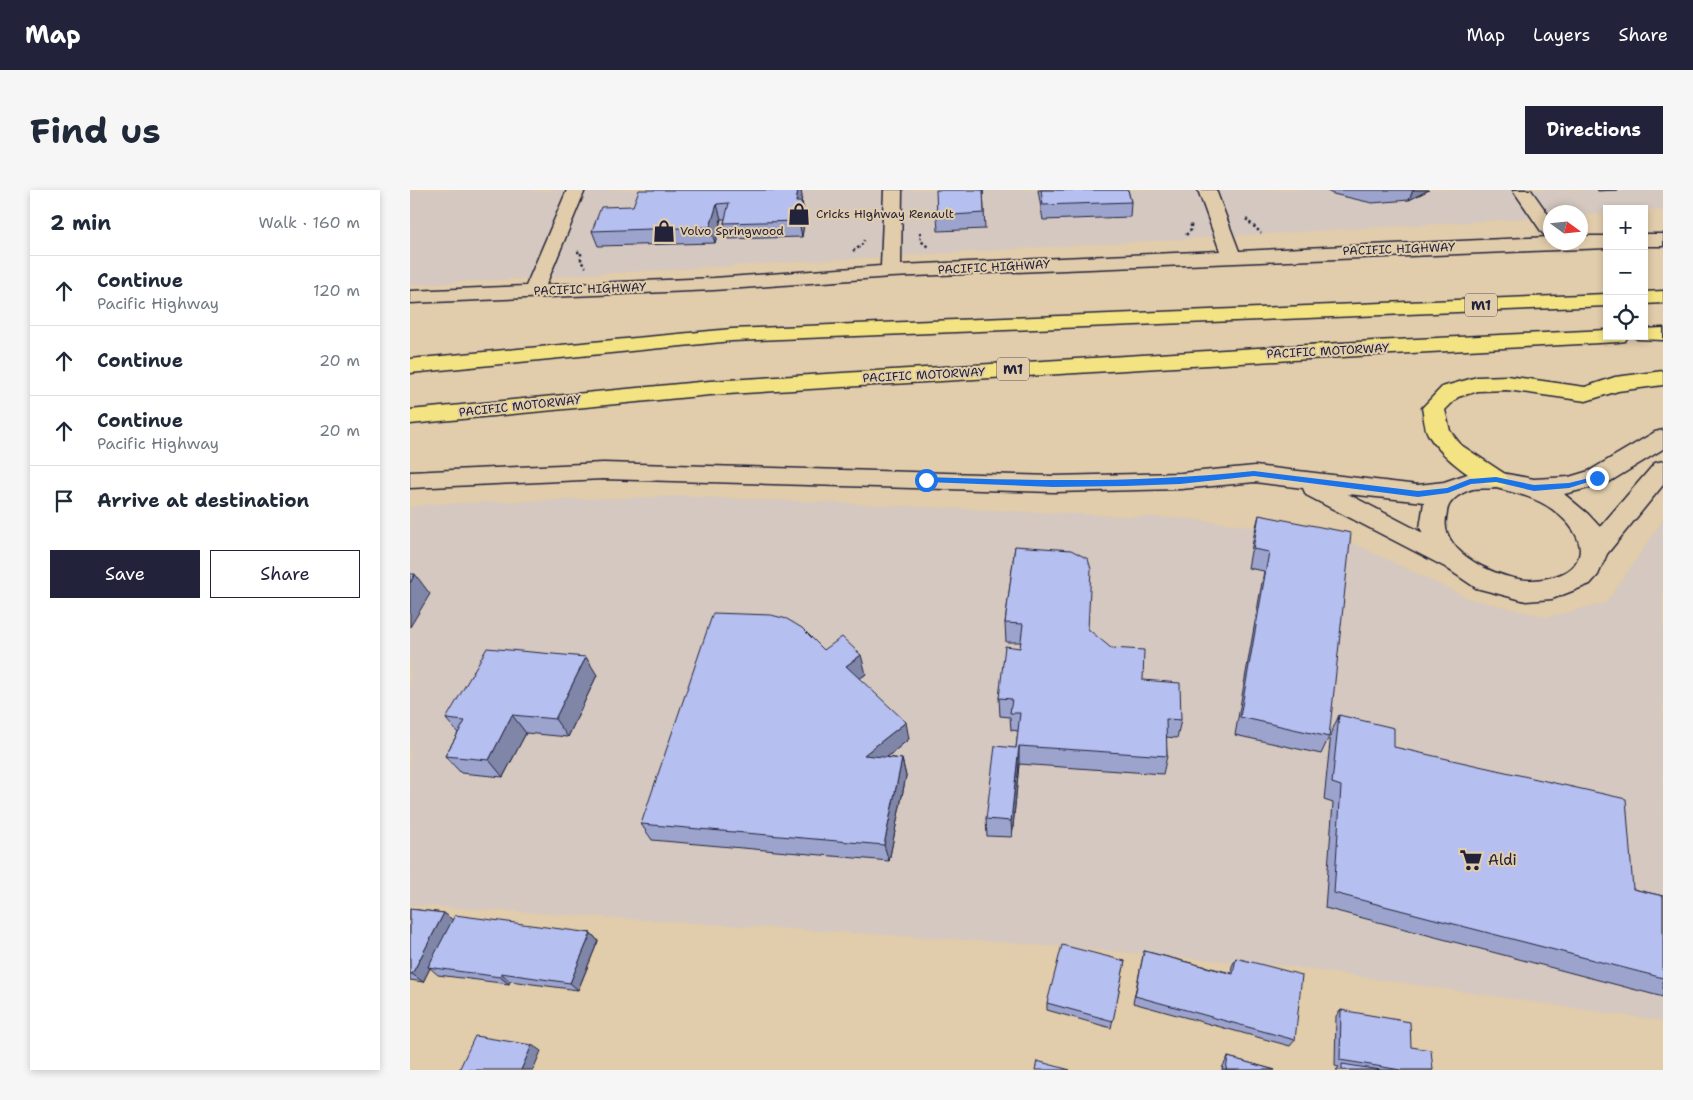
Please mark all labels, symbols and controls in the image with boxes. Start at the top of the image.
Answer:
text: Map [25,19,81,51]
text: Map [1467,23,1505,47]
text: Layers [1533,23,1590,47]
text: Share [1618,23,1668,47]
button: Directions [1525,106,1663,154]
text: Find us [30,107,161,154]
shop icon: Cricks Highway Renault [786,201,812,227]
north arrow [1543,205,1588,250]
map controls [1603,205,1648,340]
button: + [1603,205,1648,250]
place label: Cricks Highway Renault [816,206,954,222]
text: 2 min [50,209,111,237]
text: Walk · 160 m [259,212,360,233]
shop icon: Volvo Springwood [651,218,677,244]
place label: Volvo Springwood [680,223,784,239]
street label: PACIFIC HIGHWAY [1342,239,1456,259]
button: − [1603,250,1648,295]
street label: PACIFIC HIGHWAY [937,256,1051,278]
text: Continue [97,268,183,293]
icon: ahead [50,277,78,305]
street label: PACIFIC HIGHWAY [533,279,647,299]
text: 120 m [313,280,360,301]
text: Pacific Highway [97,293,219,314]
road number: M1 [1465,294,1497,316]
button: locate [1603,295,1648,340]
street label: PACIFIC MOTORWAY [1266,340,1391,362]
icon: ahead [50,347,78,375]
text: Continue [97,348,183,373]
text: 20 m [319,350,360,371]
road number: M1 [997,358,1029,380]
street label: PACIFIC MOTORWAY [862,364,987,386]
street label: PACIFIC MOTORWAY [458,392,583,420]
text: Continue [97,408,183,433]
icon: ahead [50,417,78,445]
text: 20 m [319,420,360,441]
text: Pacific Highway [97,433,219,454]
route end [1586,467,1609,490]
route start [915,469,938,492]
icon: arrive [50,487,78,515]
text: Arrive at destination [97,488,309,513]
button: Save [50,550,200,598]
button: Share [210,550,360,598]
supermarket icon: Aldi [1458,847,1484,873]
place label: Aldi [1488,850,1517,870]

